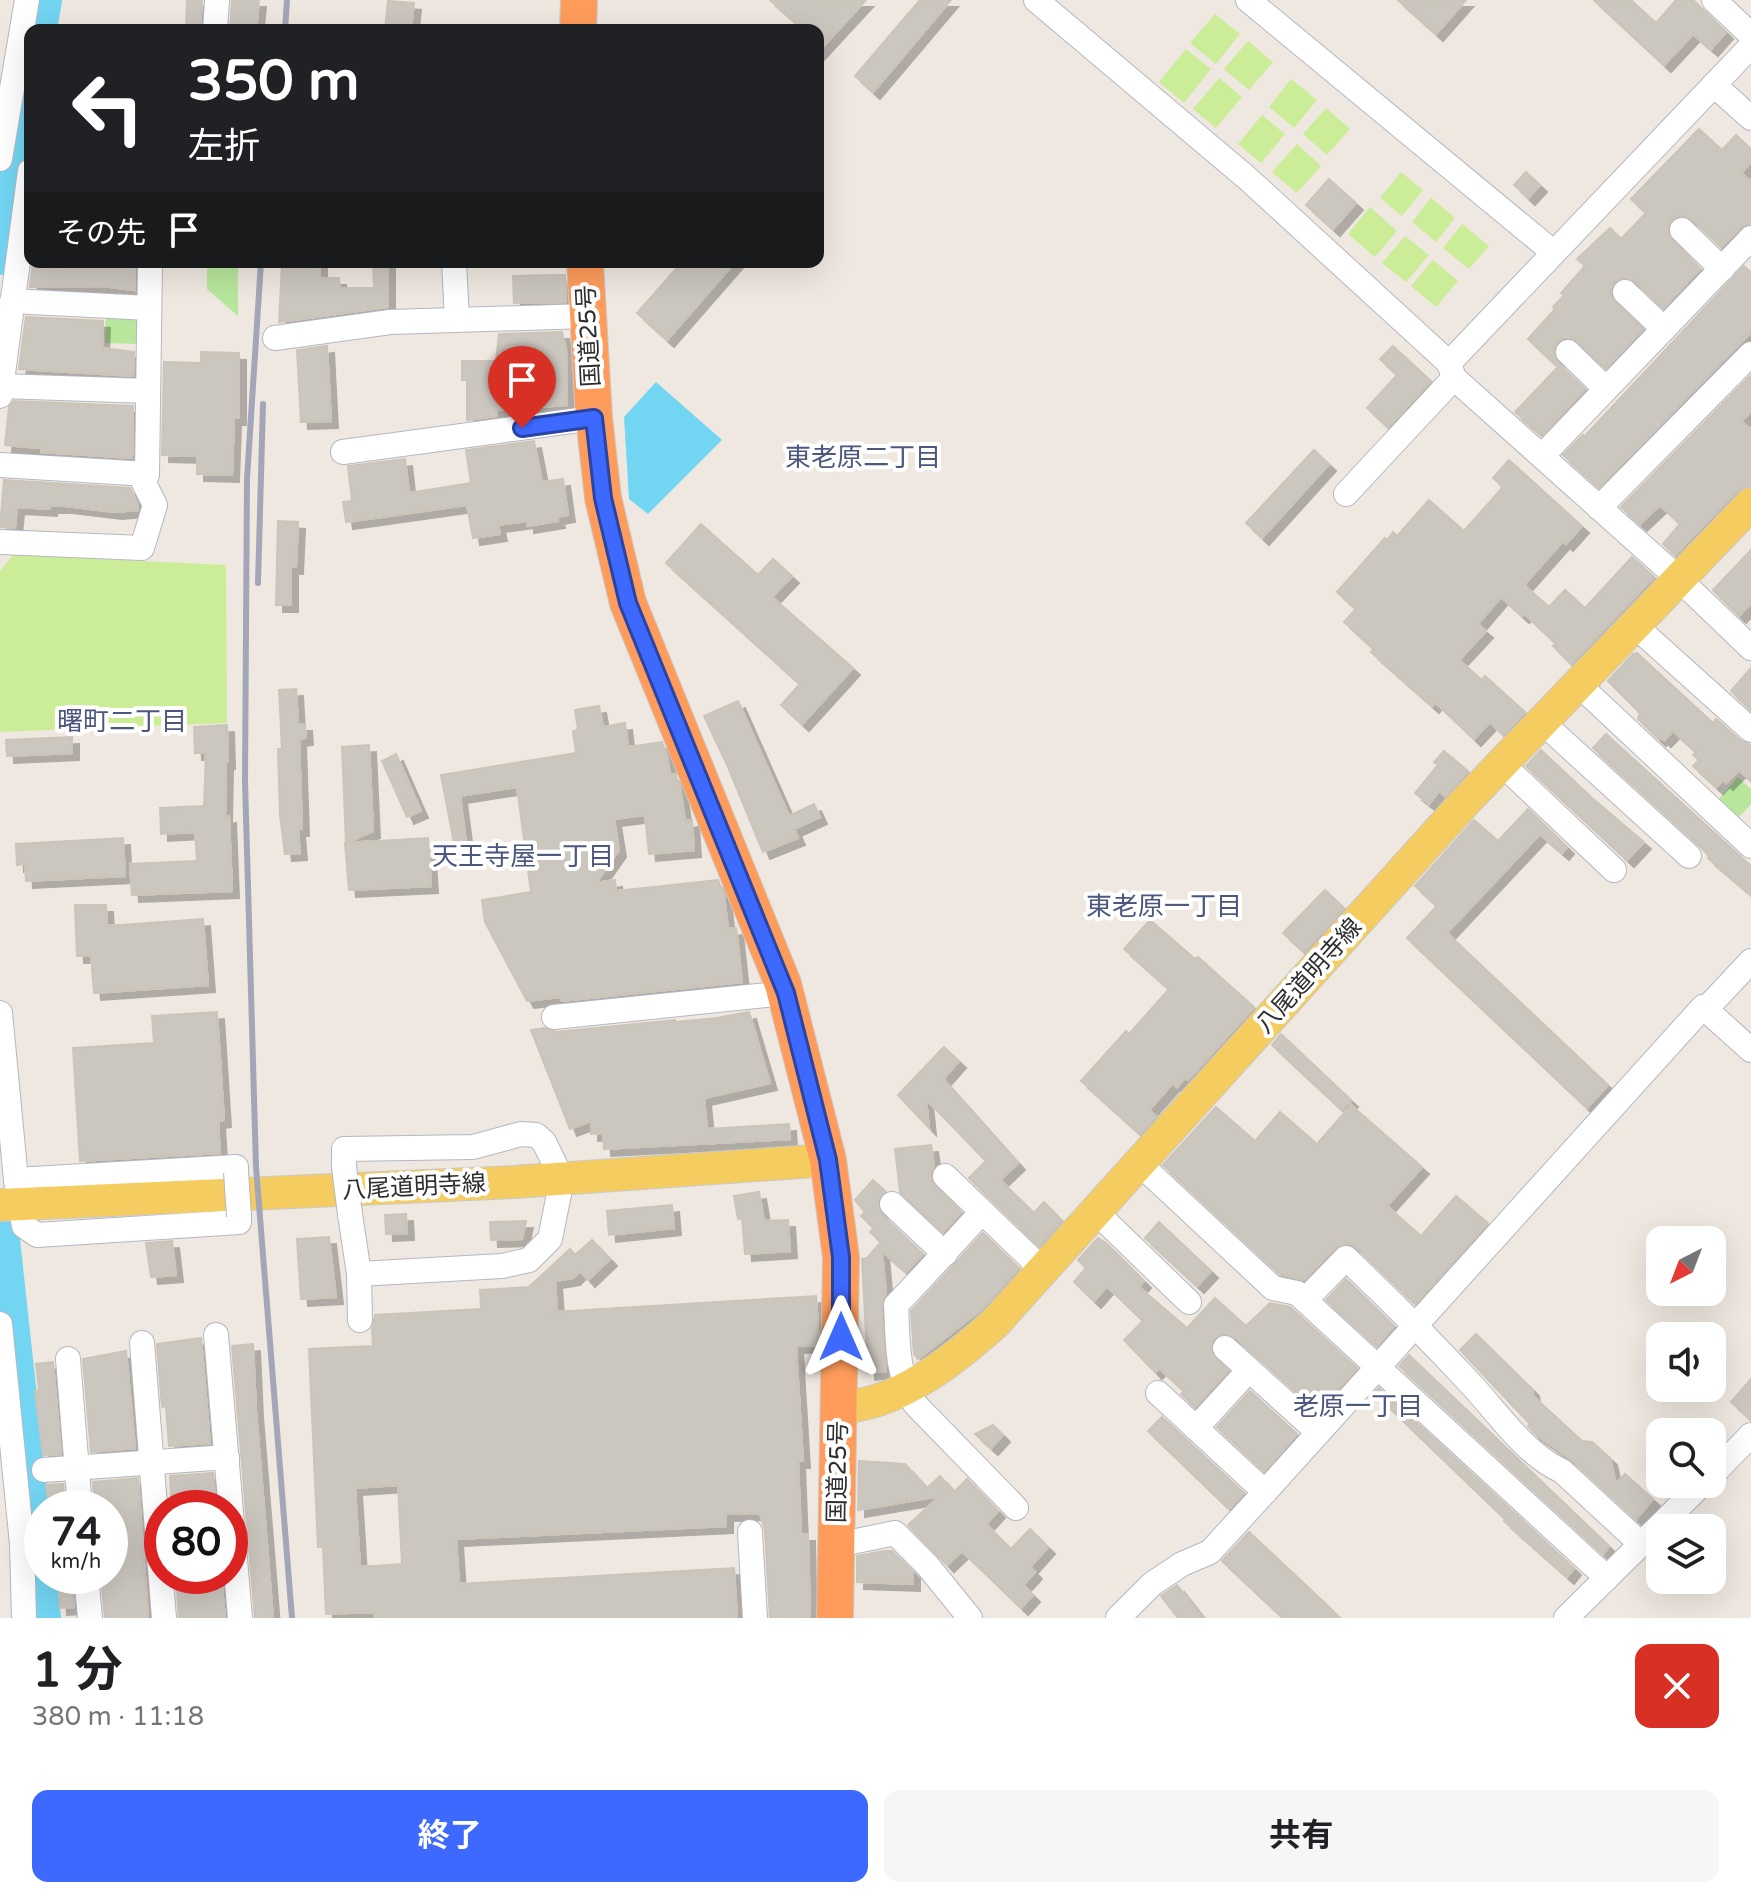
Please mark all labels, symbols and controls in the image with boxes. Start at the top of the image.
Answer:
text: 350 m [188,48,359,115]
icon: left [56,56,160,160]
text: 左折 [188,125,260,168]
icon: arrive [162,208,206,252]
text: その先 [56,215,146,252]
street label: 国道25号 [572,284,606,388]
pin [488,346,556,428]
icon: arrive [500,358,544,402]
district label: 東老原二丁目 [785,442,941,473]
district label: 曙町二丁目 [57,706,187,737]
district label: 天王寺屋一丁目 [432,841,614,872]
district label: 東老原一丁目 [1086,891,1242,922]
street label: 八尾道明寺線 [1250,913,1368,1039]
street label: 八尾道明寺線 [341,1169,487,1205]
north arrow [1646,1226,1726,1306]
map controls [1646,1226,1726,1594]
position arrow [799,1295,883,1379]
button: sound [1646,1322,1726,1402]
district label: 老原一丁目 [1293,1391,1423,1422]
button: search [1646,1418,1726,1498]
street label: 国道25号 [823,1421,853,1523]
speed limit sign: 80 [144,1490,248,1594]
text: 74 [51,1508,101,1556]
button: layers [1646,1514,1726,1594]
text: km/h [51,1550,101,1574]
text: 1 分 [32,1642,123,1700]
button: close [1635,1644,1719,1728]
text: 380 m · 11:18 [32,1701,204,1732]
button: 終了 [32,1790,868,1882]
button: 共有 [884,1790,1719,1882]

